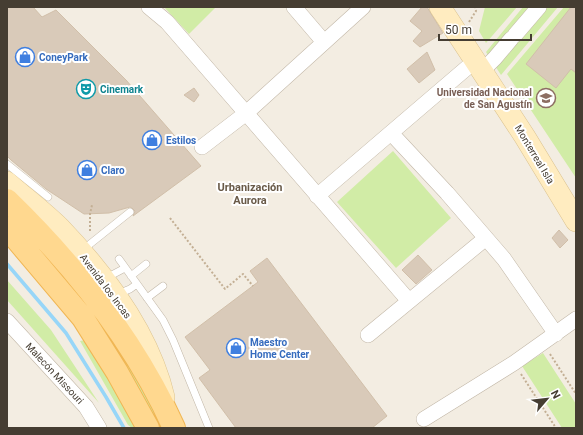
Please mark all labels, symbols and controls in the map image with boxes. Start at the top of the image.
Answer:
scale bar [439,16,531,42]
text: 50 m [445,23,472,37]
shop icon: ConeyPark [14,46,36,68]
place label: ConeyPark [39,52,89,63]
theatre icon: Cinemark [75,78,97,100]
place label: Cinemark [100,84,144,95]
place label: Universidad Nacional de San Agustín [437,87,532,110]
school or university icon: Universidad Nacional de San Agustín [535,87,557,109]
street label: Monterreal Isla [513,123,556,186]
shop icon: Estilos [141,129,163,151]
place label: Estilos [166,135,196,146]
shop icon: Claro [76,159,98,181]
place label: Claro [101,165,125,176]
district label: Urbanización Aurora [218,181,282,207]
street label: Avenida los Incas [78,252,133,321]
shop icon: Maestro Home Center [225,337,247,359]
place label: Maestro Home Center [250,337,310,360]
street label: Malecón Missouri [24,341,86,406]
north arrow [527,379,567,419]
text: N [548,388,563,401]

